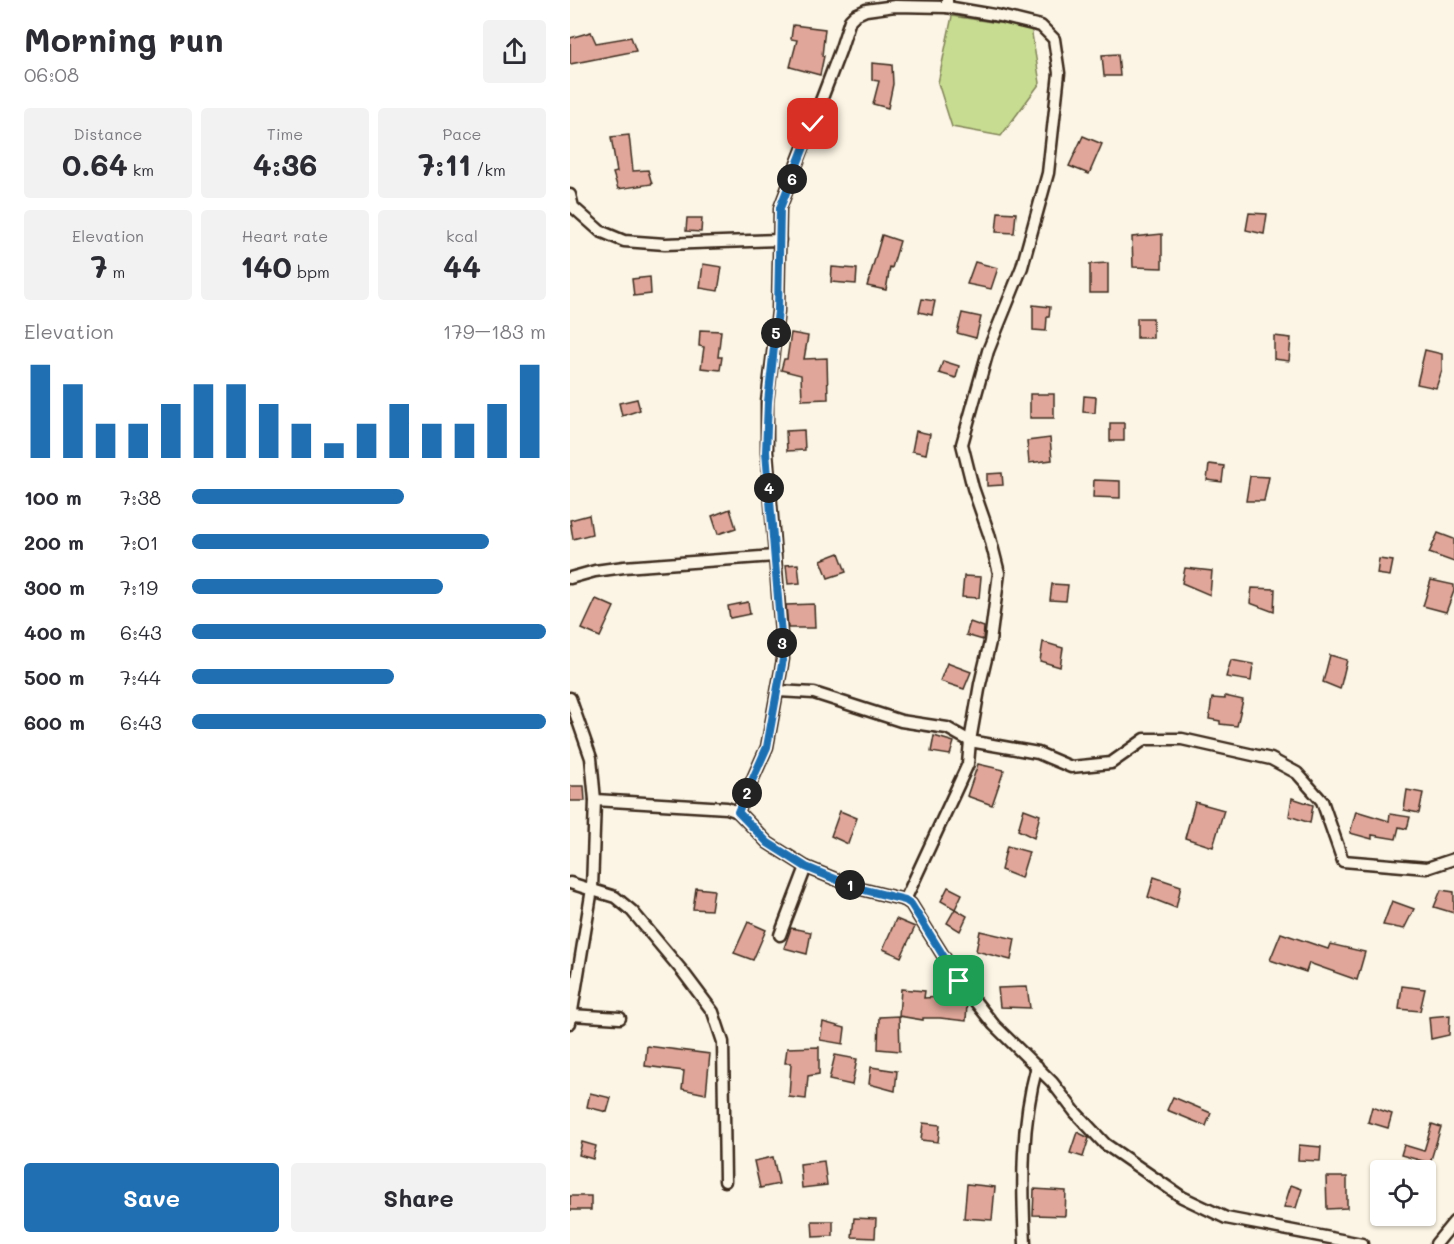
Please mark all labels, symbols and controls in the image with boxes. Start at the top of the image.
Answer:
text: Morning run [24,17,224,60]
button: share [483,20,546,83]
text: 06:08 [24,61,79,87]
pin [787,98,838,149]
icon: check [796,107,829,140]
text: Distance [74,123,142,144]
text: Time [267,123,303,144]
text: Pace [442,123,482,144]
text: 0.64 [62,144,128,184]
text: 4:36 [253,144,317,184]
text: 7:11 [418,144,471,184]
text: km [128,159,154,180]
text: /km [471,159,506,180]
pin: 6 [777,164,807,194]
text: 6 [787,168,797,189]
text: Elevation [72,225,144,246]
text: Heart rate [242,225,328,246]
text: kcal [446,225,478,246]
text: 7 [91,246,107,286]
text: 140 [240,246,292,286]
text: 44 [443,246,481,286]
text: m [107,261,125,282]
text: bpm [292,261,330,282]
text: Elevation [24,318,114,344]
text: 179–183 m [443,318,546,344]
pin: 5 [761,318,791,348]
text: 5 [771,322,781,343]
pin: 4 [754,473,784,503]
text: 4 [764,477,774,498]
text: 100 m [24,484,82,510]
text: 7:38 [120,484,161,510]
text: 200 m [24,529,84,555]
text: 7:01 [120,529,159,555]
text: 300 m [24,574,85,600]
text: 7:19 [120,574,158,600]
text: 400 m [24,619,85,645]
text: 6:43 [120,619,162,645]
pin: 3 [767,628,797,658]
text: 3 [777,632,787,653]
text: 500 m [24,664,84,690]
text: 7:44 [120,664,161,690]
text: 600 m [24,709,85,735]
text: 6:43 [120,709,162,735]
pin: 2 [732,778,762,808]
text: 2 [743,782,751,803]
pin: 1 [835,870,865,900]
text: 1 [846,874,854,895]
pin [933,955,984,1006]
icon: arrive [942,964,975,997]
map controls [1370,1160,1436,1226]
button: locate [1370,1160,1436,1226]
button: Save [24,1163,279,1232]
button: Share [291,1163,546,1232]

